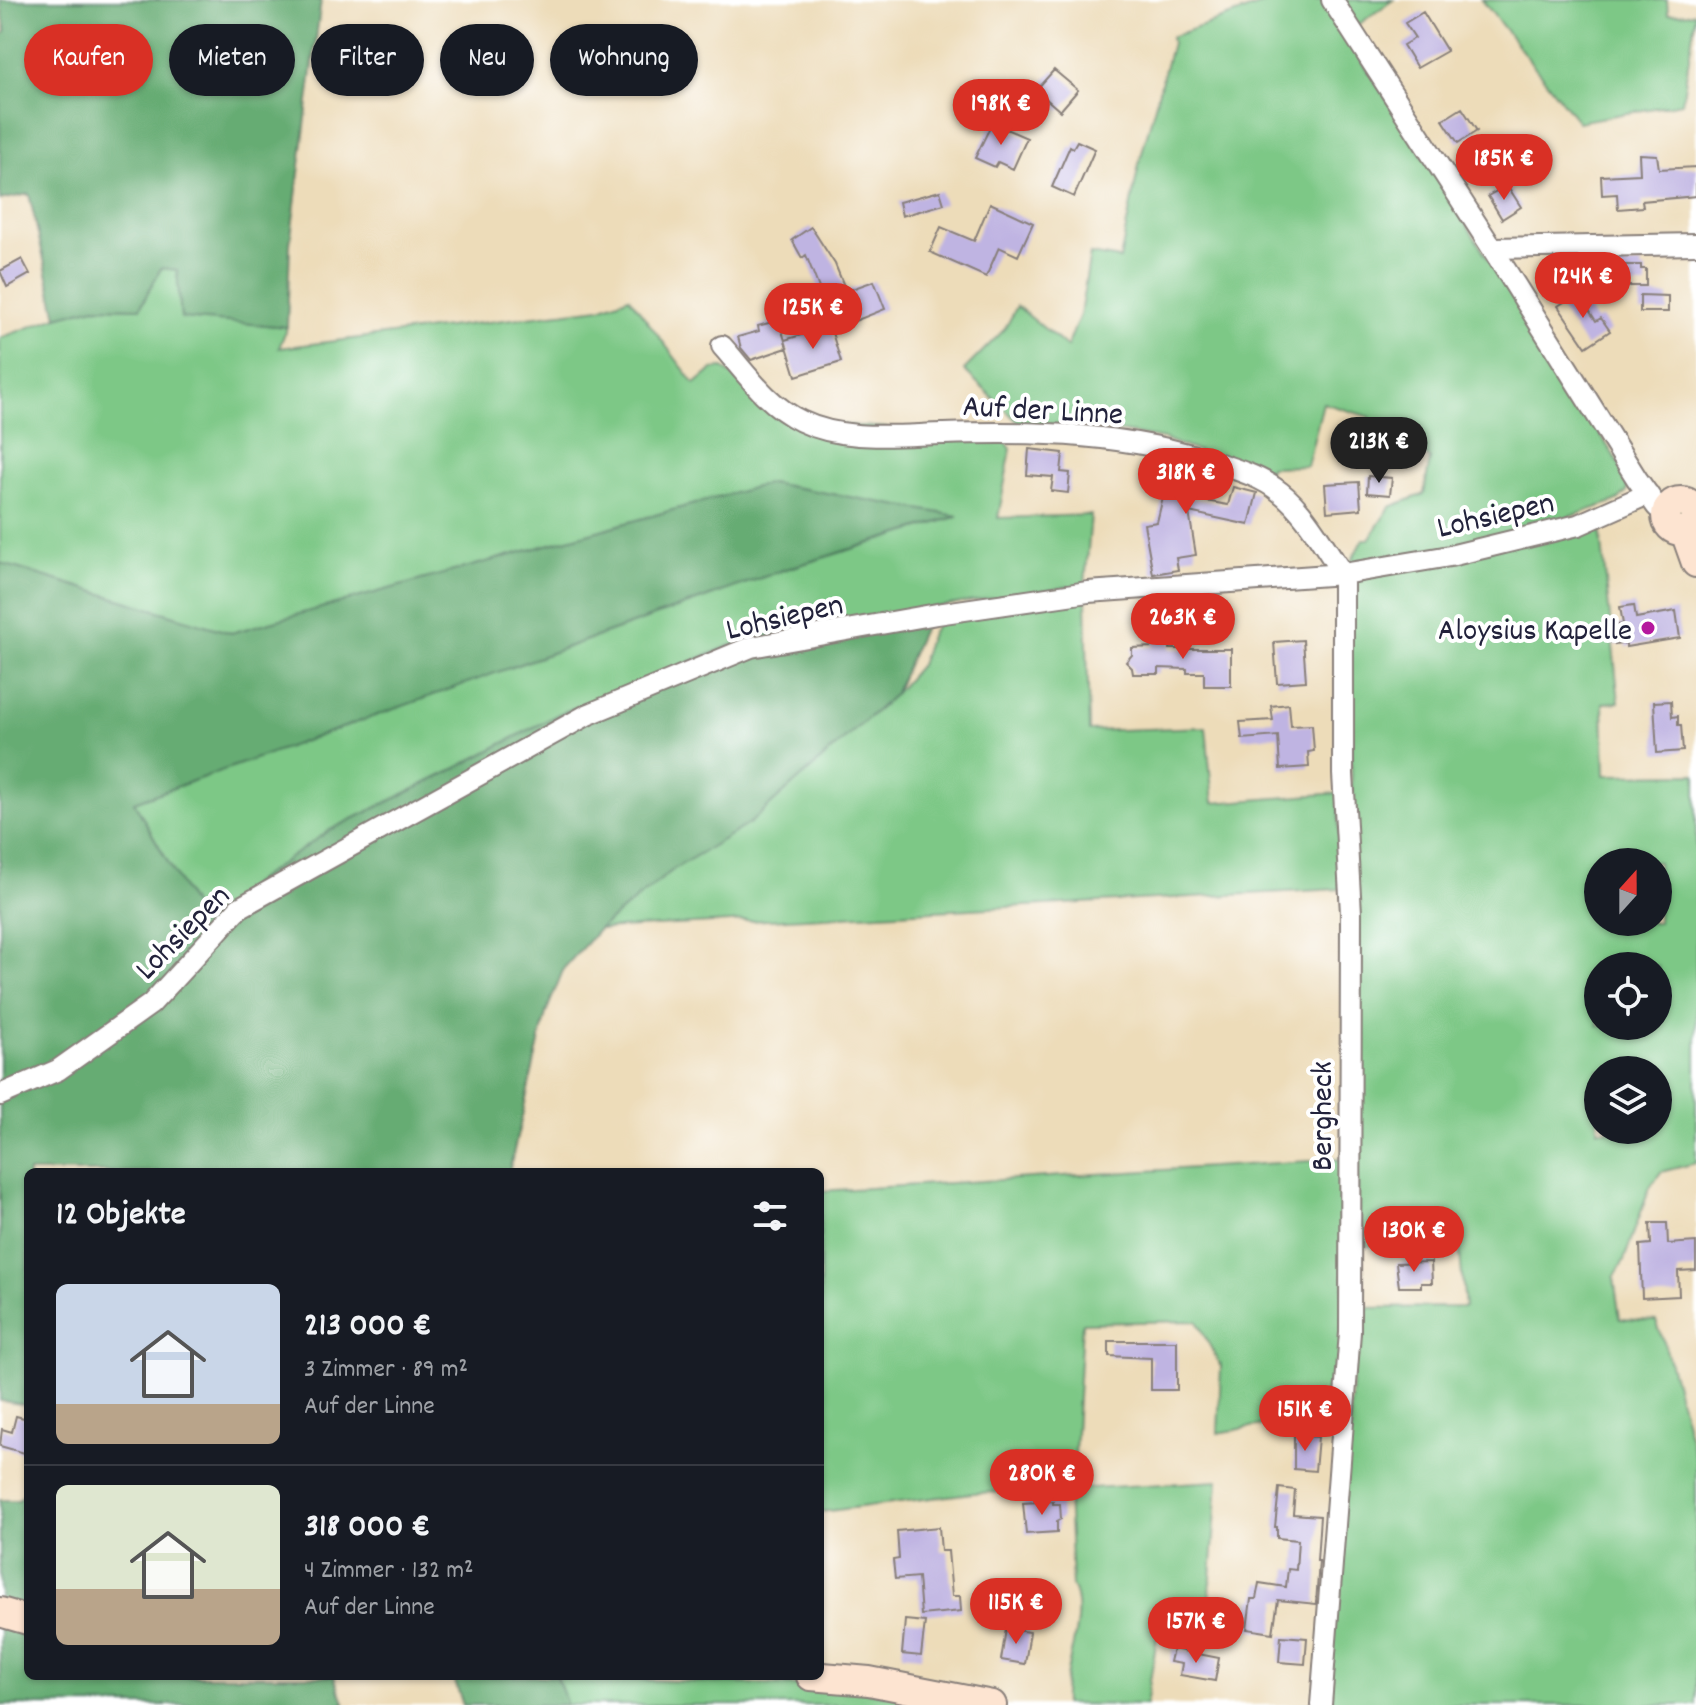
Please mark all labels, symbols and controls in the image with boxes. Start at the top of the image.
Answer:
chip: Kaufen [24,24,153,96]
chip: Mieten [169,24,295,96]
chip: Filter [311,24,424,96]
chip: Neu [440,24,534,96]
chip: Wohnung [550,24,698,96]
pin: 198K € [936,79,1066,147]
text: 198K € [971,86,1031,123]
pin: 185K € [1439,134,1569,202]
text: 185K € [1474,141,1534,178]
pin: 124K € [1518,252,1648,320]
text: 124K € [1553,259,1613,296]
pin: 125K € [748,283,878,351]
text: 125K € [782,290,844,327]
street label: Auf der Linne [961,386,1124,440]
pin: 213K € [1314,417,1444,485]
text: 213K € [1348,424,1410,461]
pin: 318K € [1121,448,1251,516]
text: 318K € [1156,455,1216,492]
street label: Lohsiepen [1433,482,1559,554]
street label: Lohsiepen [722,584,848,656]
pin: 263K € [1118,593,1248,661]
text: 263K € [1149,600,1217,637]
place label: Aloysius Kapelle [1438,610,1632,656]
marker: Aloysius Kapelle [1639,619,1657,637]
north arrow [1584,848,1672,936]
map controls [1584,848,1672,1144]
street label: Lohsiepen [126,876,243,993]
button: locate [1584,952,1672,1040]
button: layers [1584,1056,1672,1144]
street label: Bergheck [1302,1061,1348,1171]
text: 12 Objekte [56,1192,186,1241]
icon: filters [748,1194,792,1238]
pin: 130K € [1349,1206,1479,1274]
text: 130K € [1382,1213,1446,1250]
text: 213 000 € [304,1303,432,1352]
icon: home [120,1316,216,1412]
text: 3 Zimmer · 89 m² [304,1352,468,1389]
pin: 151K € [1240,1385,1370,1453]
text: Auf der Linne [304,1389,435,1426]
text: 151K € [1277,1392,1333,1429]
pin: 280K € [977,1449,1107,1517]
text: 280K € [1008,1456,1076,1493]
text: 318 000 € [304,1504,430,1553]
icon: home [120,1517,216,1613]
text: 4 Zimmer · 132 m² [304,1553,474,1590]
pin: 115K € [951,1578,1081,1646]
text: 115K € [988,1585,1044,1622]
text: Auf der Linne [304,1590,435,1627]
pin: 157K € [1131,1597,1261,1665]
text: 157K € [1166,1604,1226,1641]

